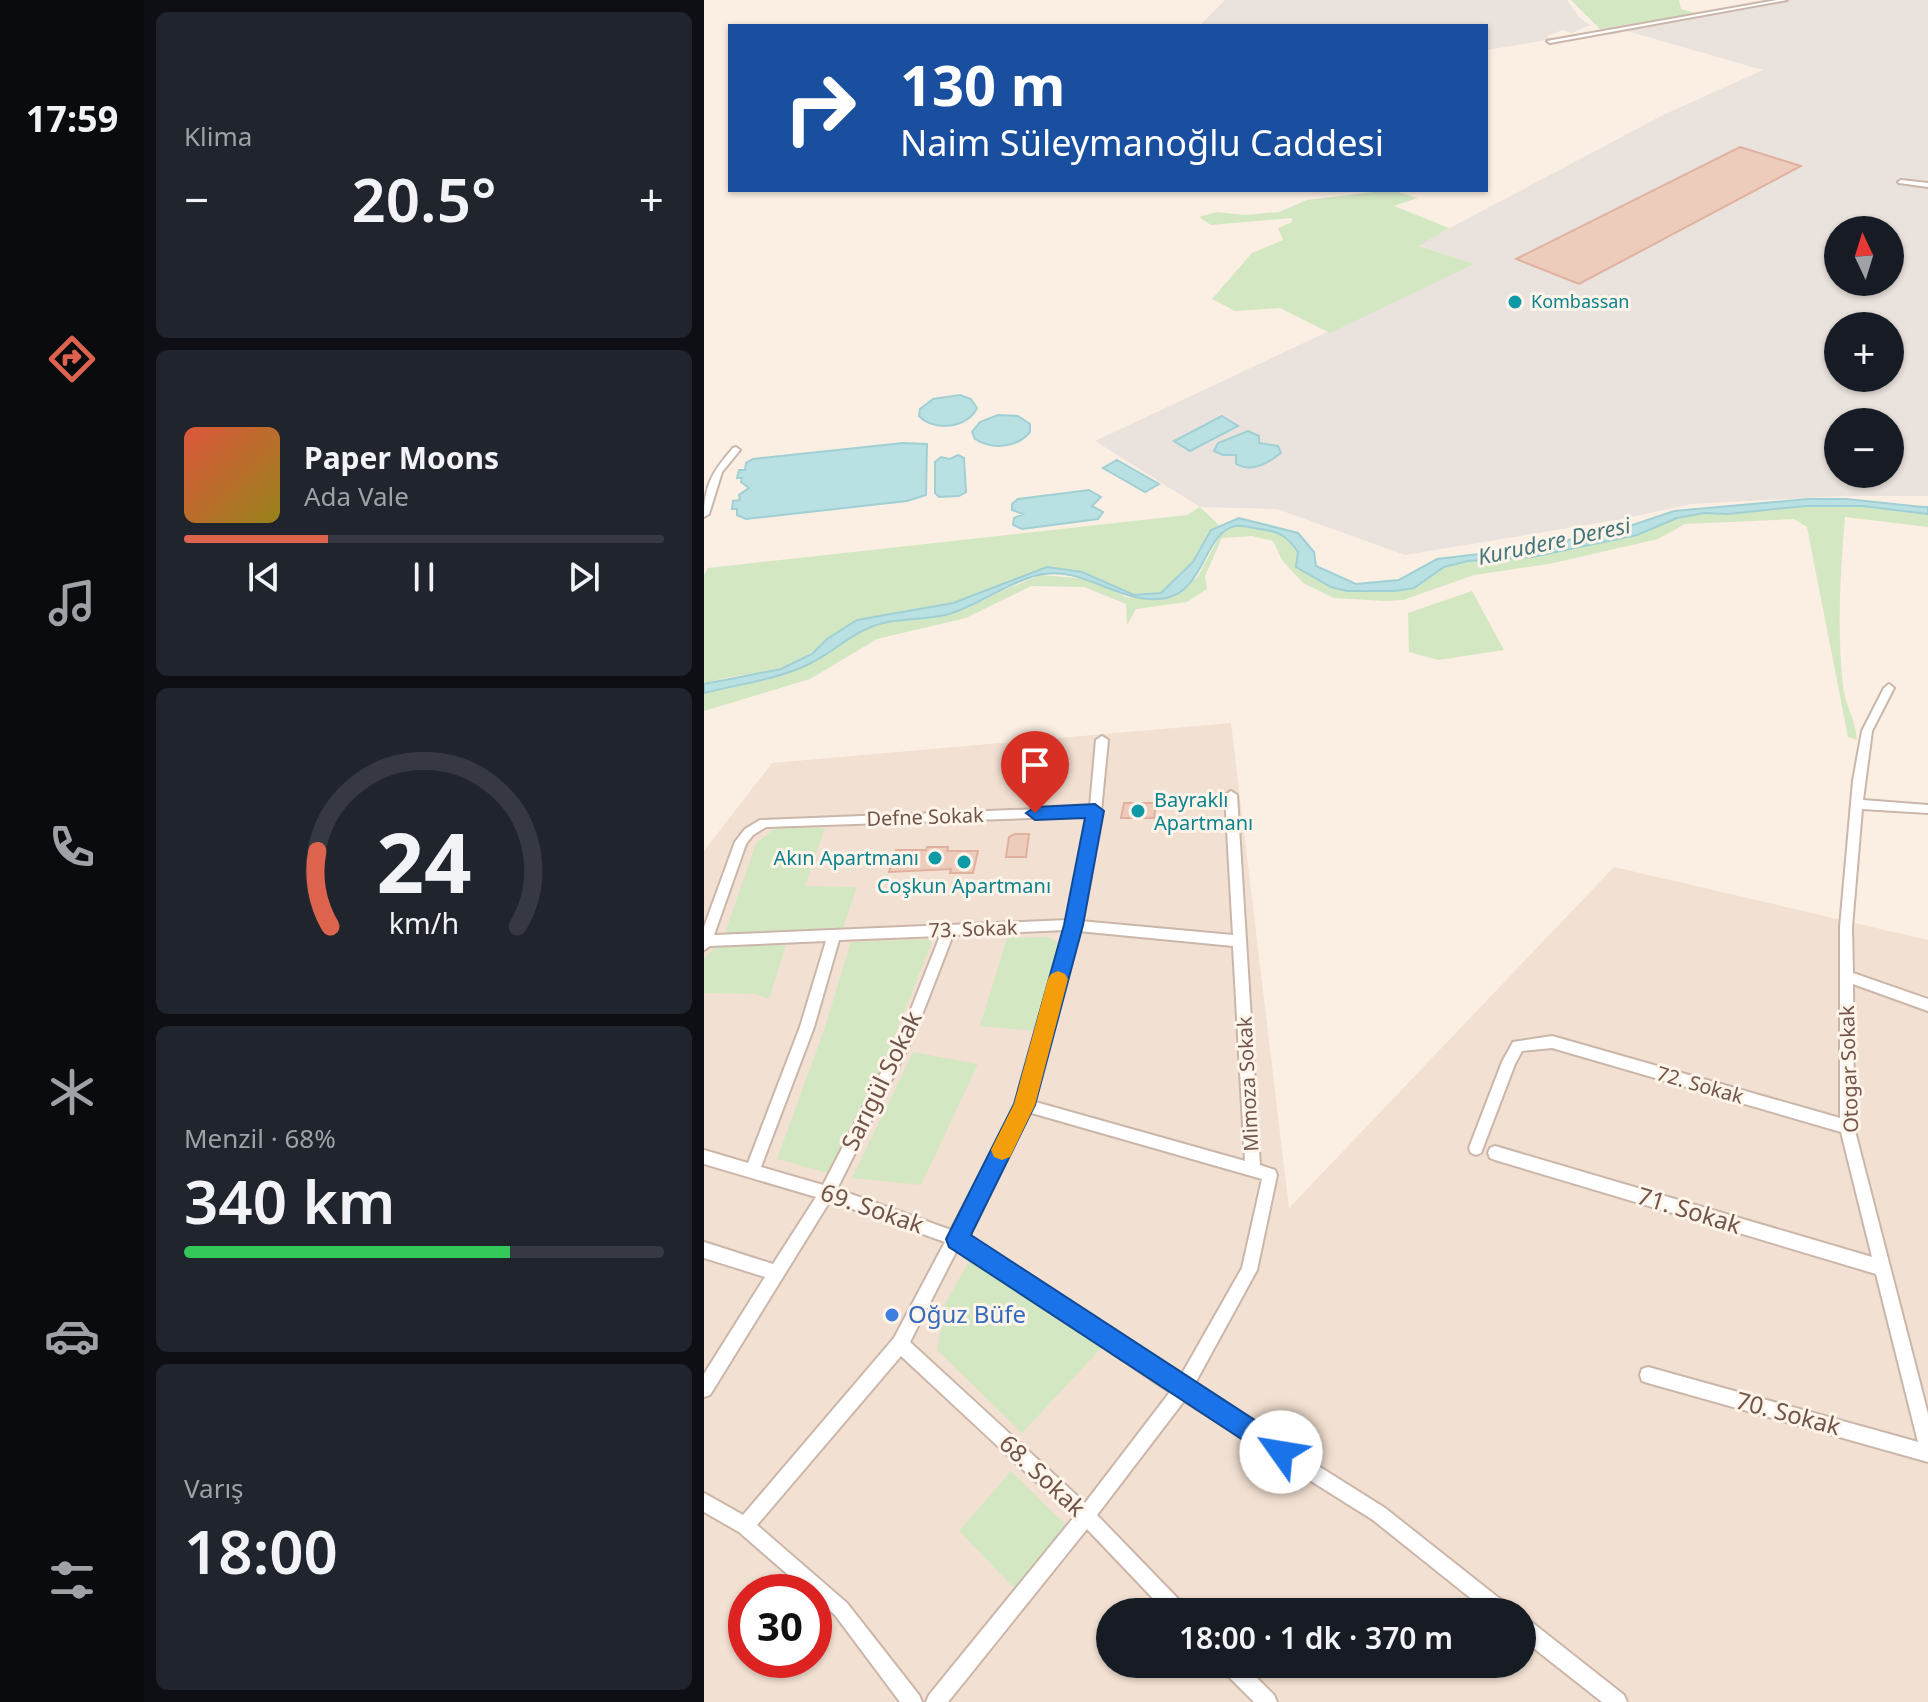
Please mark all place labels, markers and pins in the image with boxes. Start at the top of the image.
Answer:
place label: Kombassan [1531,289,1630,313]
marker: Kombassan [1506,293,1524,311]
pin [1001,731,1069,813]
place label: Bayraklı Apartmanı [1154,786,1253,836]
marker: Bayraklı Apartmanı [1129,802,1147,820]
place label: Akın Apartmanı [774,844,919,871]
marker: Akın Apartmanı [926,849,944,867]
marker: Coşkun Apartmanı [955,853,973,871]
place label: Coşkun Apartmanı [877,872,1051,899]
place label: Oğuz Büfe [908,1297,1026,1330]
marker: Oğuz Büfe [883,1306,901,1324]

